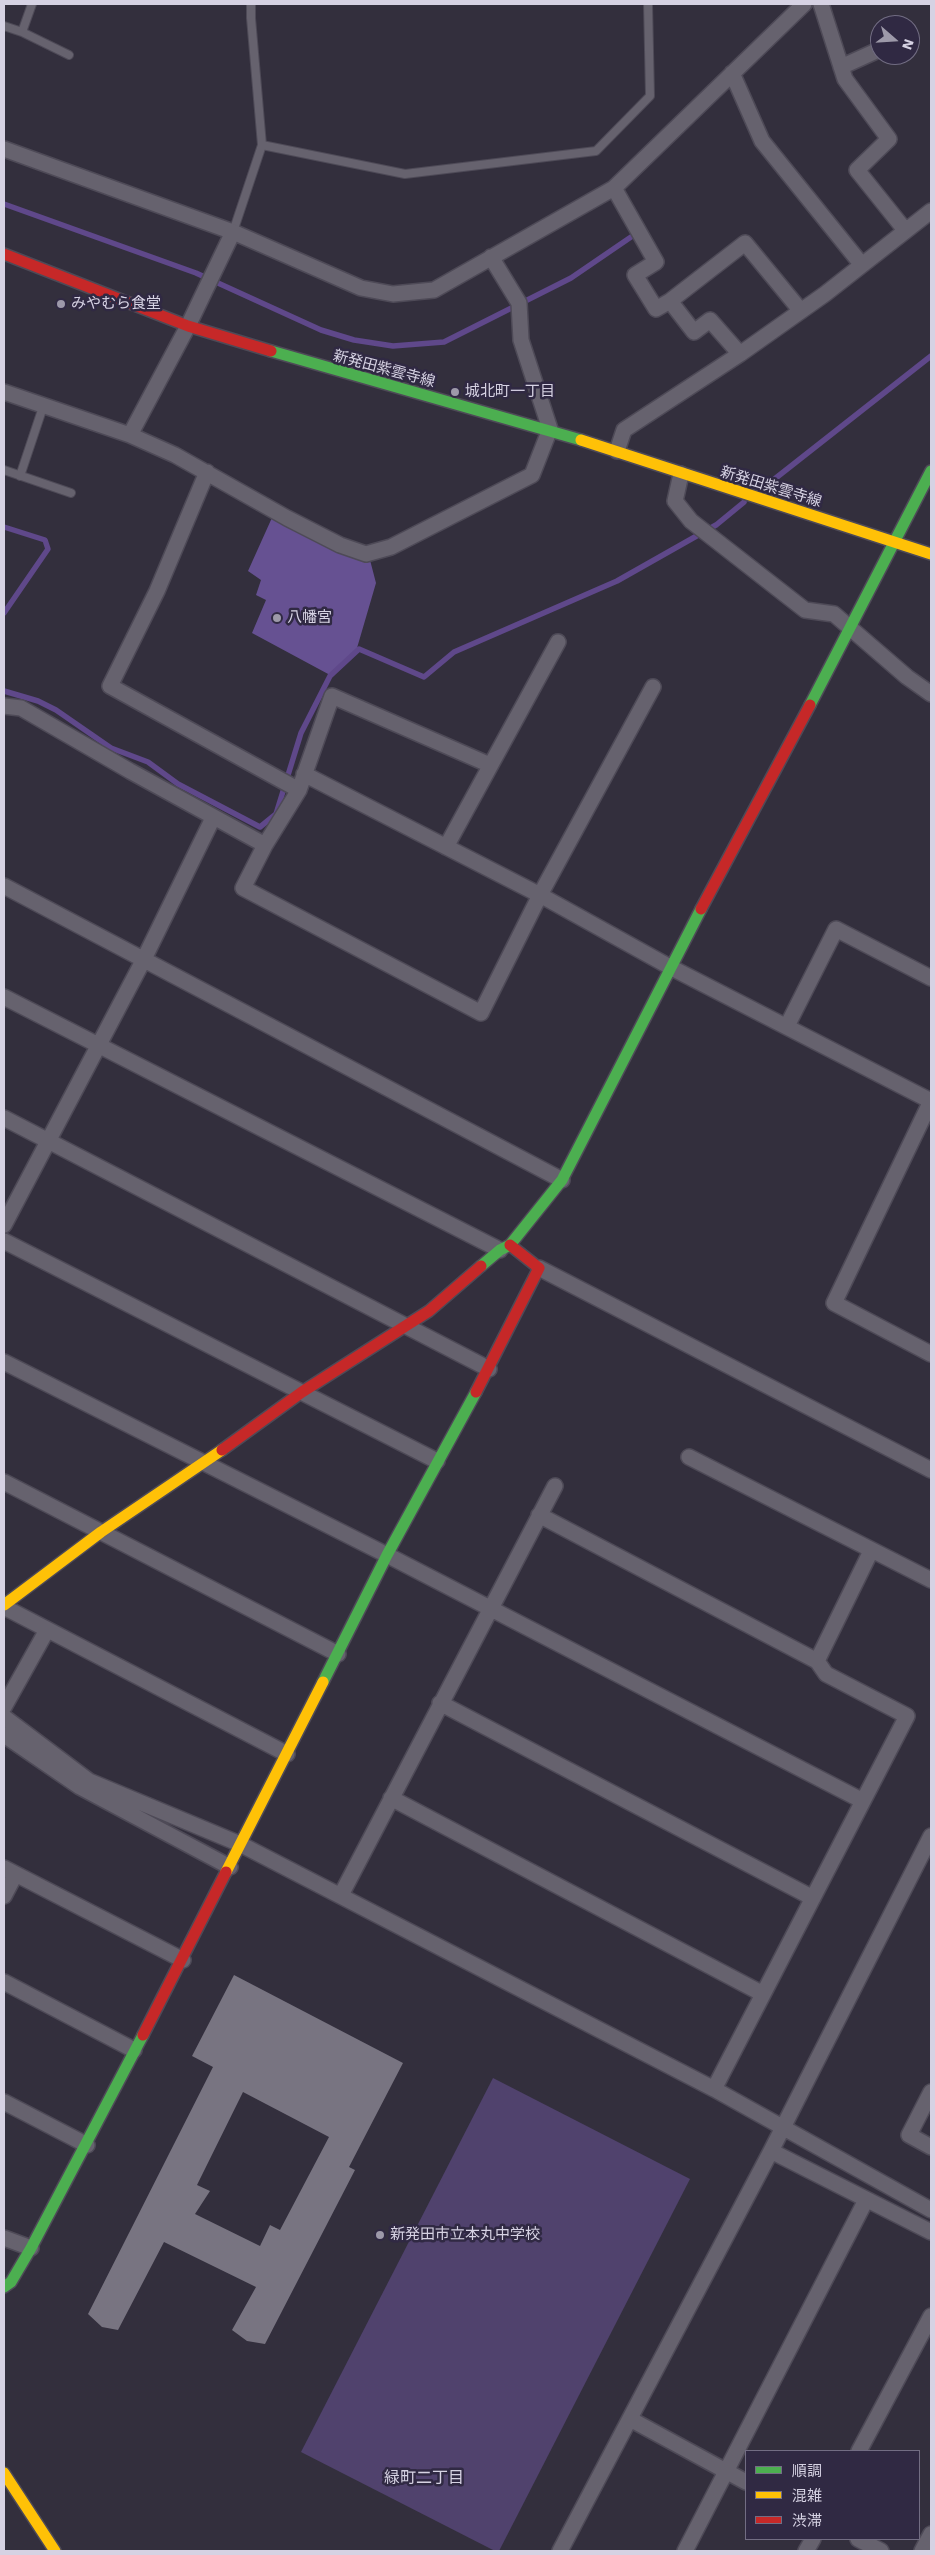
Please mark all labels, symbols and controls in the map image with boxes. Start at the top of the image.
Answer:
north arrow [870,15,920,65]
text: N [899,37,917,52]
place label: みやむら食堂 [71,295,161,313]
marker: みやむら食堂 [55,298,67,310]
street label: 新発田紫雲寺線 [331,347,437,391]
place label: 城北町一丁目 [465,383,555,401]
marker: 城北町一丁目 [449,386,461,398]
street label: 新発田紫雲寺線 [718,463,824,511]
place label: 八幡宮 [287,609,332,627]
marker: 八幡宮 [271,612,283,624]
place label: 新発田市立本丸中学校 [390,2226,540,2244]
marker: 新発田市立本丸中学校 [374,2229,386,2241]
legend [745,2450,920,2540]
text: 順調 [792,2462,822,2480]
district label: 緑町二丁目 [384,2468,464,2488]
text: 混雑 [792,2487,822,2505]
text: 渋滞 [792,2512,822,2530]

